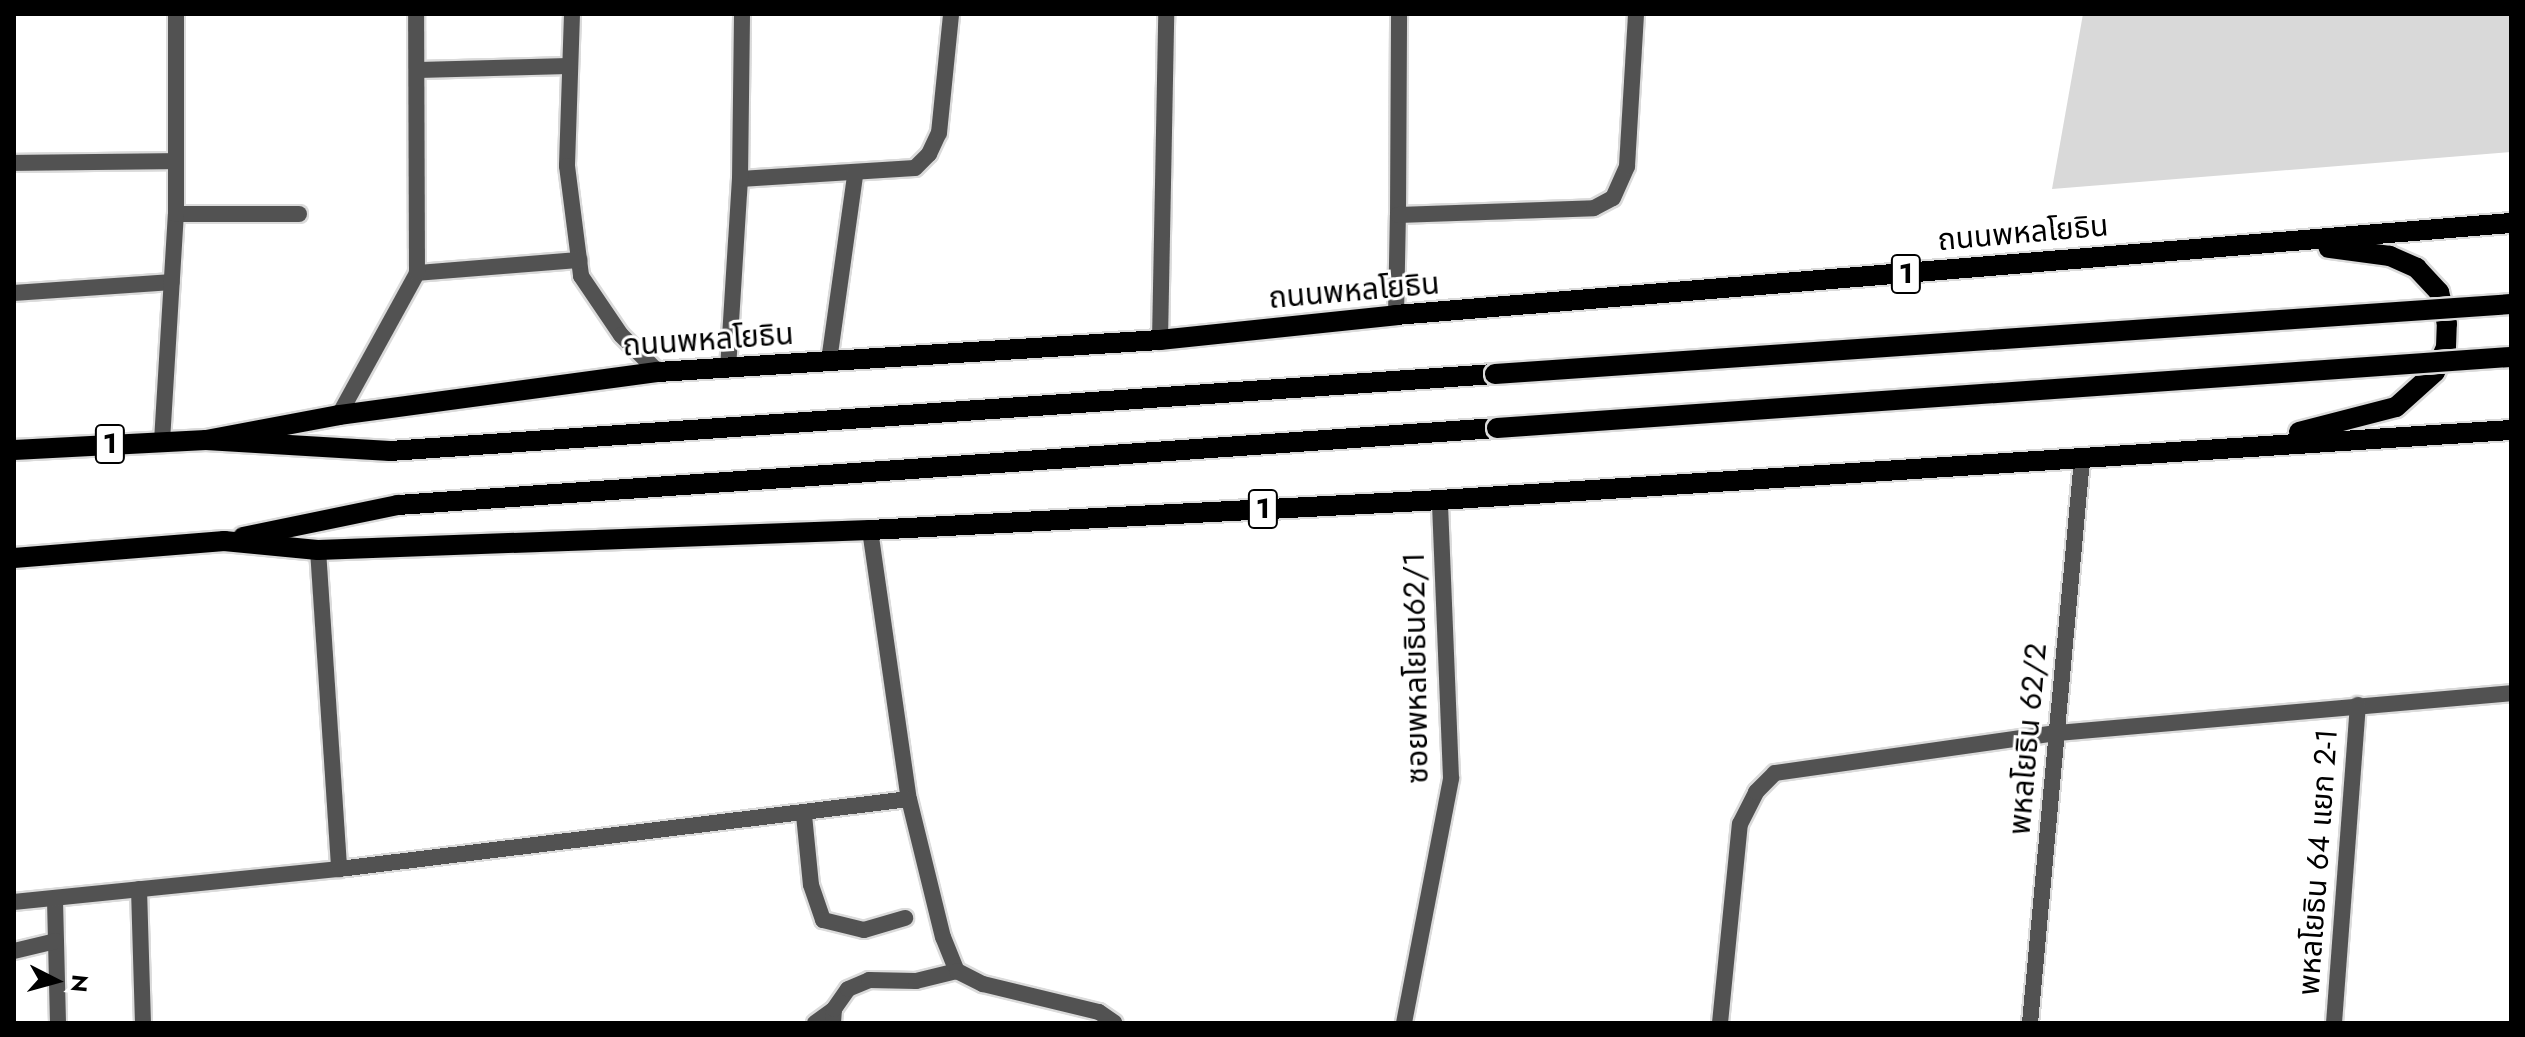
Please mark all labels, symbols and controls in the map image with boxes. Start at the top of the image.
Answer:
street label: ถนนพหลโยธิน [1936,208,2110,258]
road number: 1 [1890,250,1922,298]
street label: ถนนพหลโยธิน [1267,266,1441,316]
street label: ถนนพหลโยธิน [621,316,795,364]
road number: 1 [94,420,126,468]
road number: 1 [1247,485,1279,533]
street label: ซอยพหลโยธิน62/1 [1396,552,1436,784]
street label: พหลโยธิน 62/2 [2002,642,2054,836]
street label: พหลโยธิน 64 แยก 2-1 [2291,728,2345,996]
north arrow [16,941,96,1021]
text: N [63,973,97,994]

